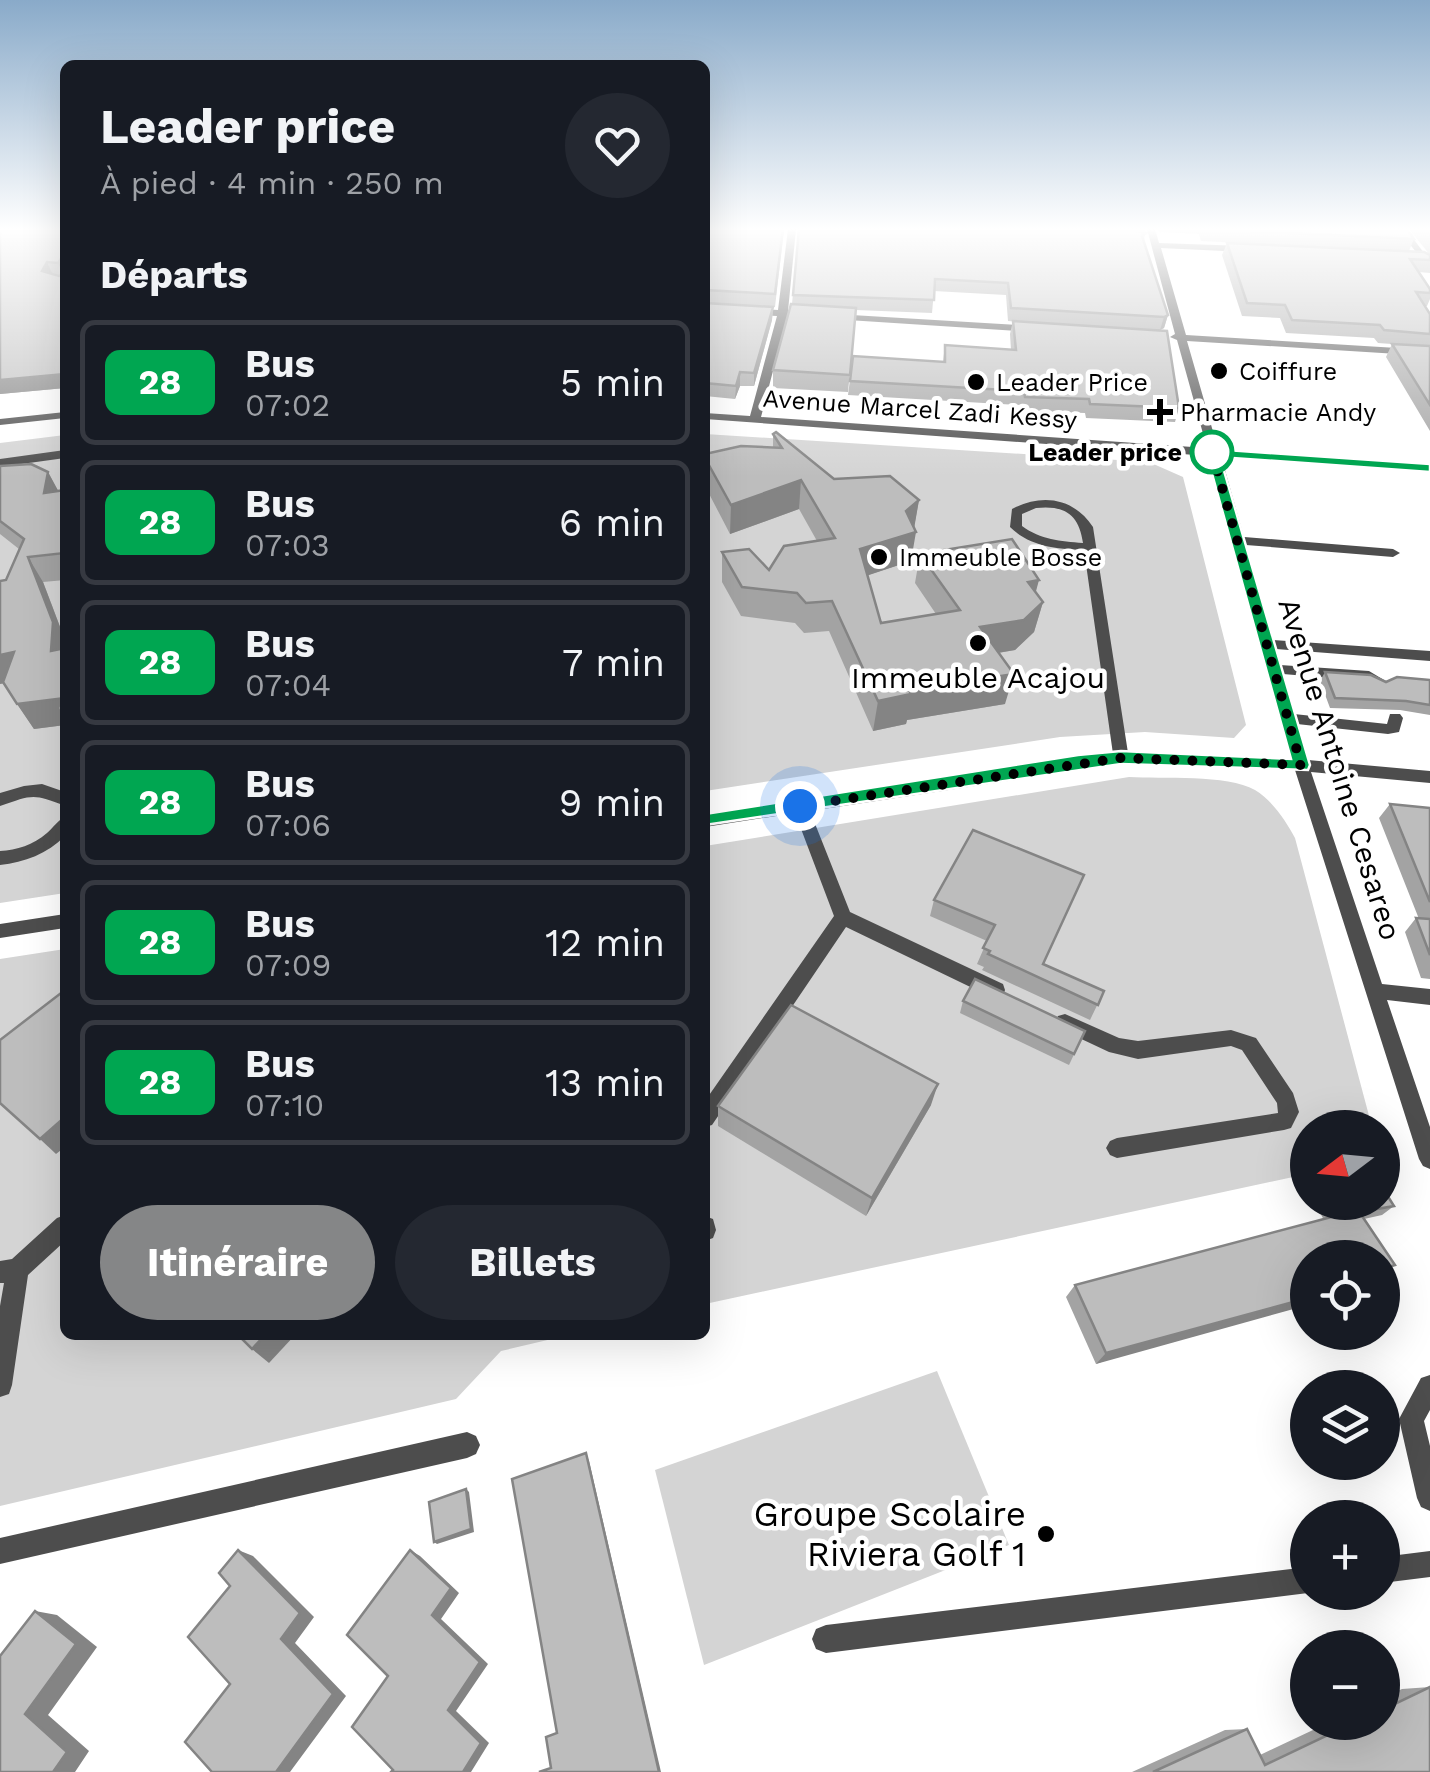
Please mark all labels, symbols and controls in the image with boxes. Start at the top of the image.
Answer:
button: heart [565,93,670,198]
text: Leader price [100,98,395,155]
text: À pied · 4 min · 250 m [100,164,444,202]
text: Départs [100,253,248,297]
text: Bus [245,342,315,386]
place label: Coiffure [1239,357,1337,386]
marker: Coiffure [1208,360,1230,382]
text: 28 [139,361,181,403]
text: 5 min [560,361,665,405]
place label: Leader Price [996,368,1148,397]
marker: Leader Price [965,371,987,393]
street label: Avenue Marcel Zadi Kessy [762,384,1078,434]
text: 07:02 [245,386,330,424]
place label: Pharmacie Andy [1180,398,1376,427]
marker: Pharmacie Andy [1149,401,1171,423]
marker: Leader price [1191,431,1233,473]
place label: Leader price [1028,438,1182,467]
text: Bus [245,482,315,526]
text: 28 [139,501,181,543]
text: 6 min [559,501,665,545]
text: 07:03 [245,526,330,564]
place label: Immeuble Bosse [899,543,1102,572]
marker: Immeuble Bosse [868,546,890,568]
street label: Avenue Antoine Cesareo [1271,594,1409,944]
text: Bus [245,622,315,666]
marker: Immeuble Acajou [967,632,989,654]
text: 28 [139,641,181,683]
text: 7 min [562,641,665,685]
place label: Immeuble Acajou [851,660,1105,695]
text: 07:04 [245,666,331,704]
text: Bus [245,762,315,806]
text: 28 [139,781,181,823]
text: 9 min [559,781,665,825]
your location [775,781,825,831]
text: 07:06 [245,806,331,844]
text: Bus [245,902,315,946]
text: 28 [139,921,181,963]
text: 12 min [545,921,665,965]
text: 07:09 [245,946,331,984]
text: Bus [245,1042,315,1086]
text: 28 [139,1061,181,1103]
text: 13 min [545,1061,665,1105]
text: 07:10 [245,1086,324,1124]
north arrow [1290,1110,1400,1220]
map controls [1290,1110,1400,1740]
button: Itinéraire [100,1205,375,1320]
button: Billets [395,1205,670,1320]
button: locate [1290,1240,1400,1350]
button: layers [1290,1370,1400,1480]
place label: Groupe Scolaire Riviera Golf 1 [753,1493,1026,1575]
button: + [1290,1500,1400,1610]
marker: Groupe Scolaire Riviera Golf 1 [1035,1523,1057,1545]
button: − [1290,1630,1400,1740]

